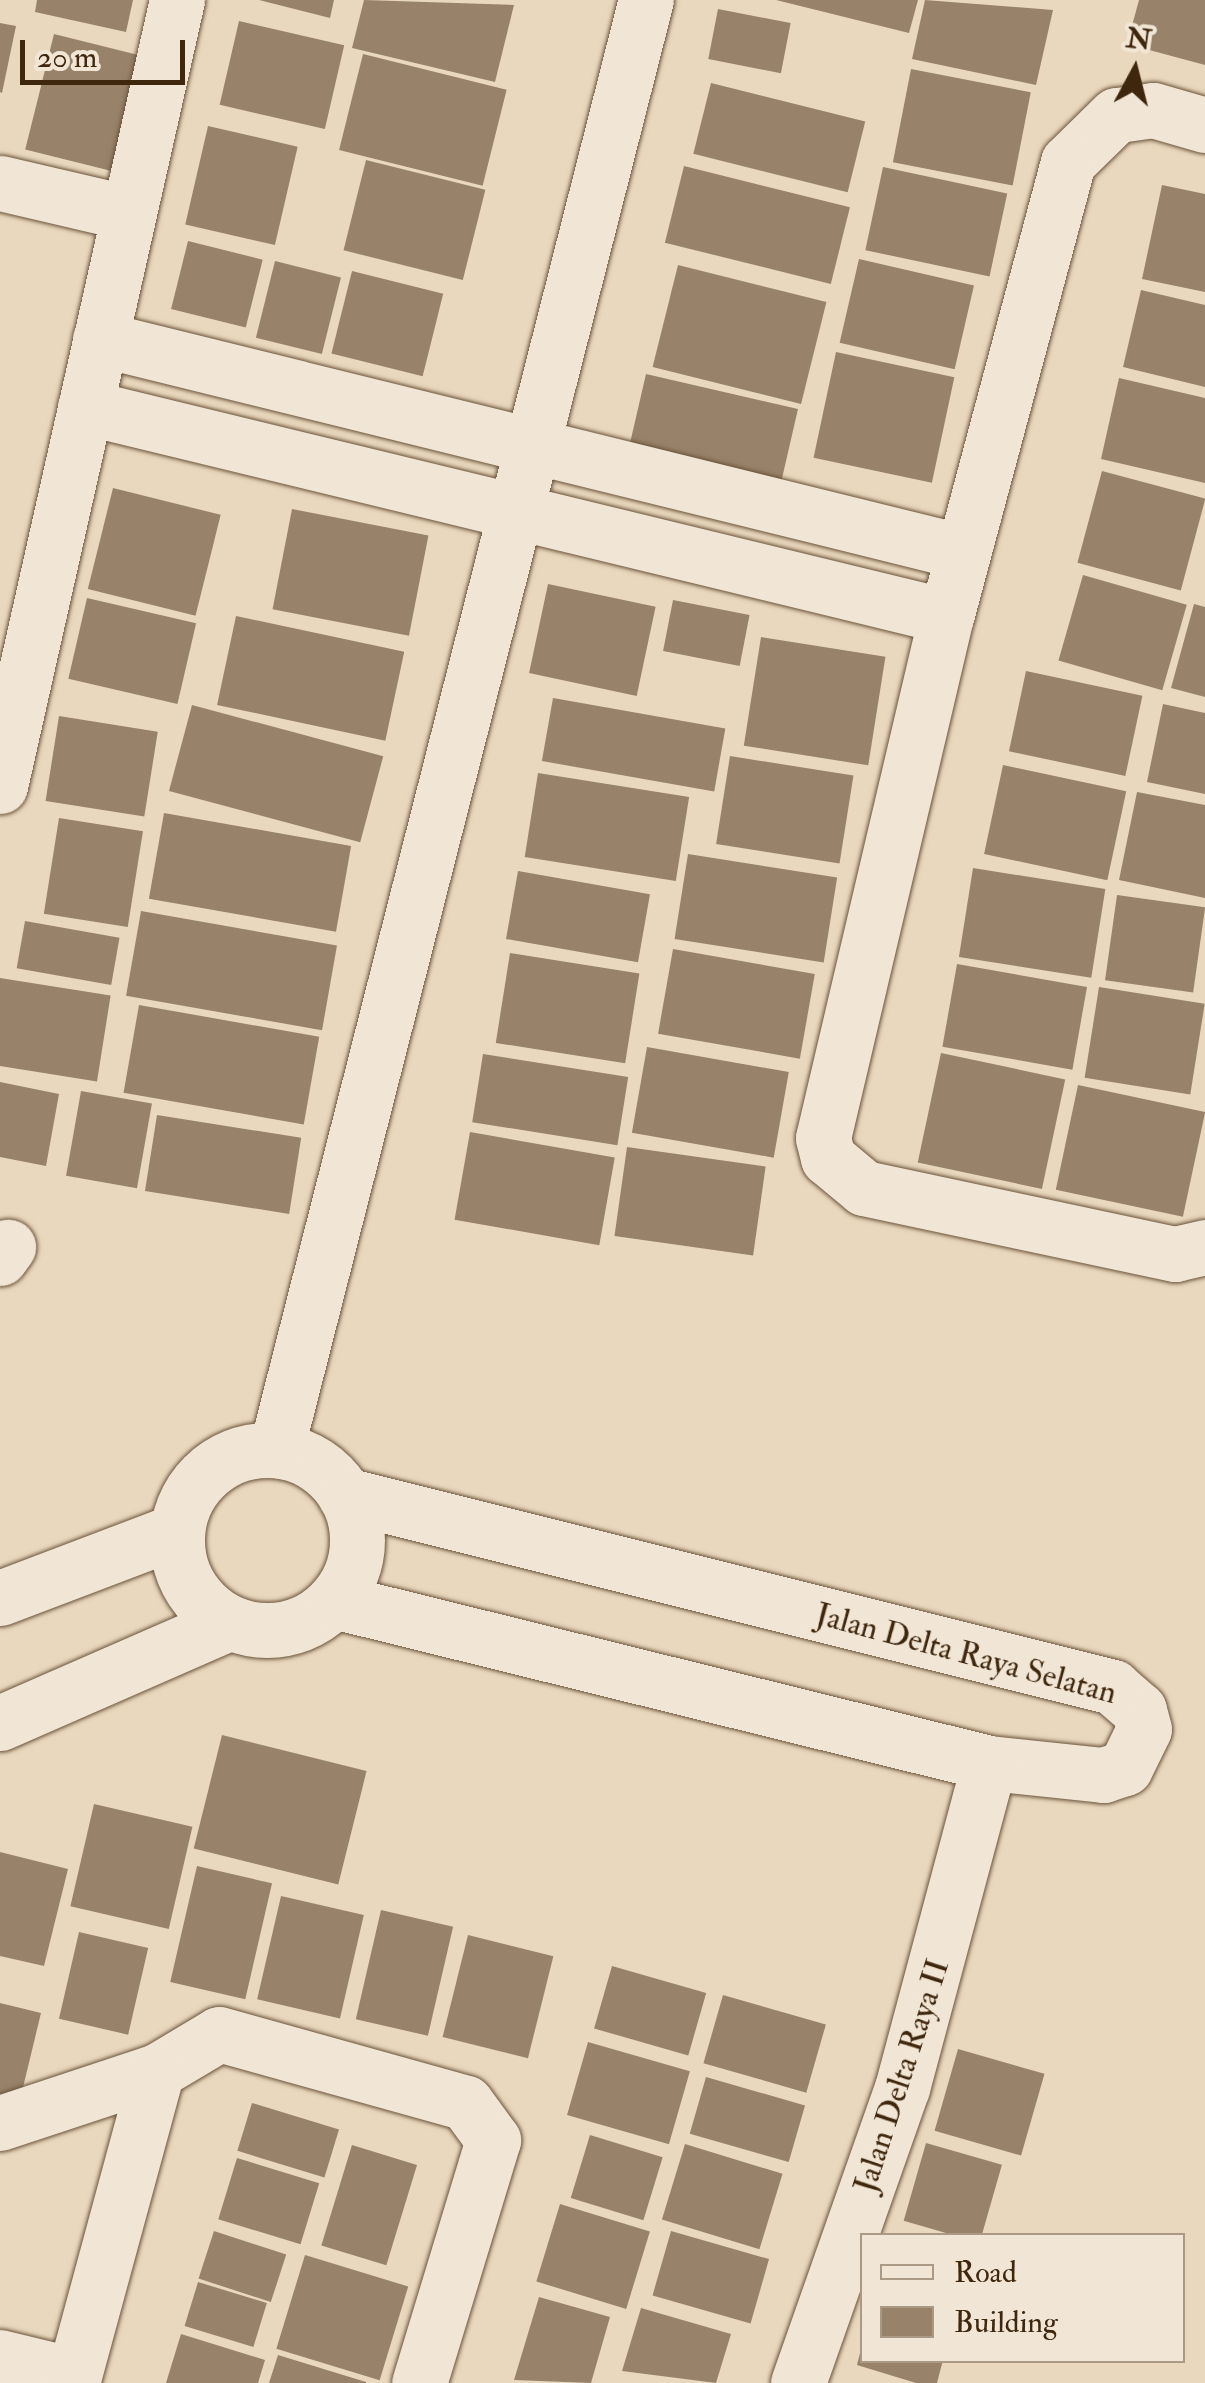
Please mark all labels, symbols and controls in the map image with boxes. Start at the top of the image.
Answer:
scale bar [25,20,190,82]
north arrow [1085,20,1185,120]
text: N [1124,21,1153,59]
text: 20 m [37,39,97,76]
street label: Jalan Delta Raya Selatan [811,1595,1121,1713]
street label: Jalan Delta Raya II [846,1954,958,2198]
legend [860,2233,1185,2363]
text: Road [954,2254,1017,2291]
text: Building [954,2304,1058,2341]

